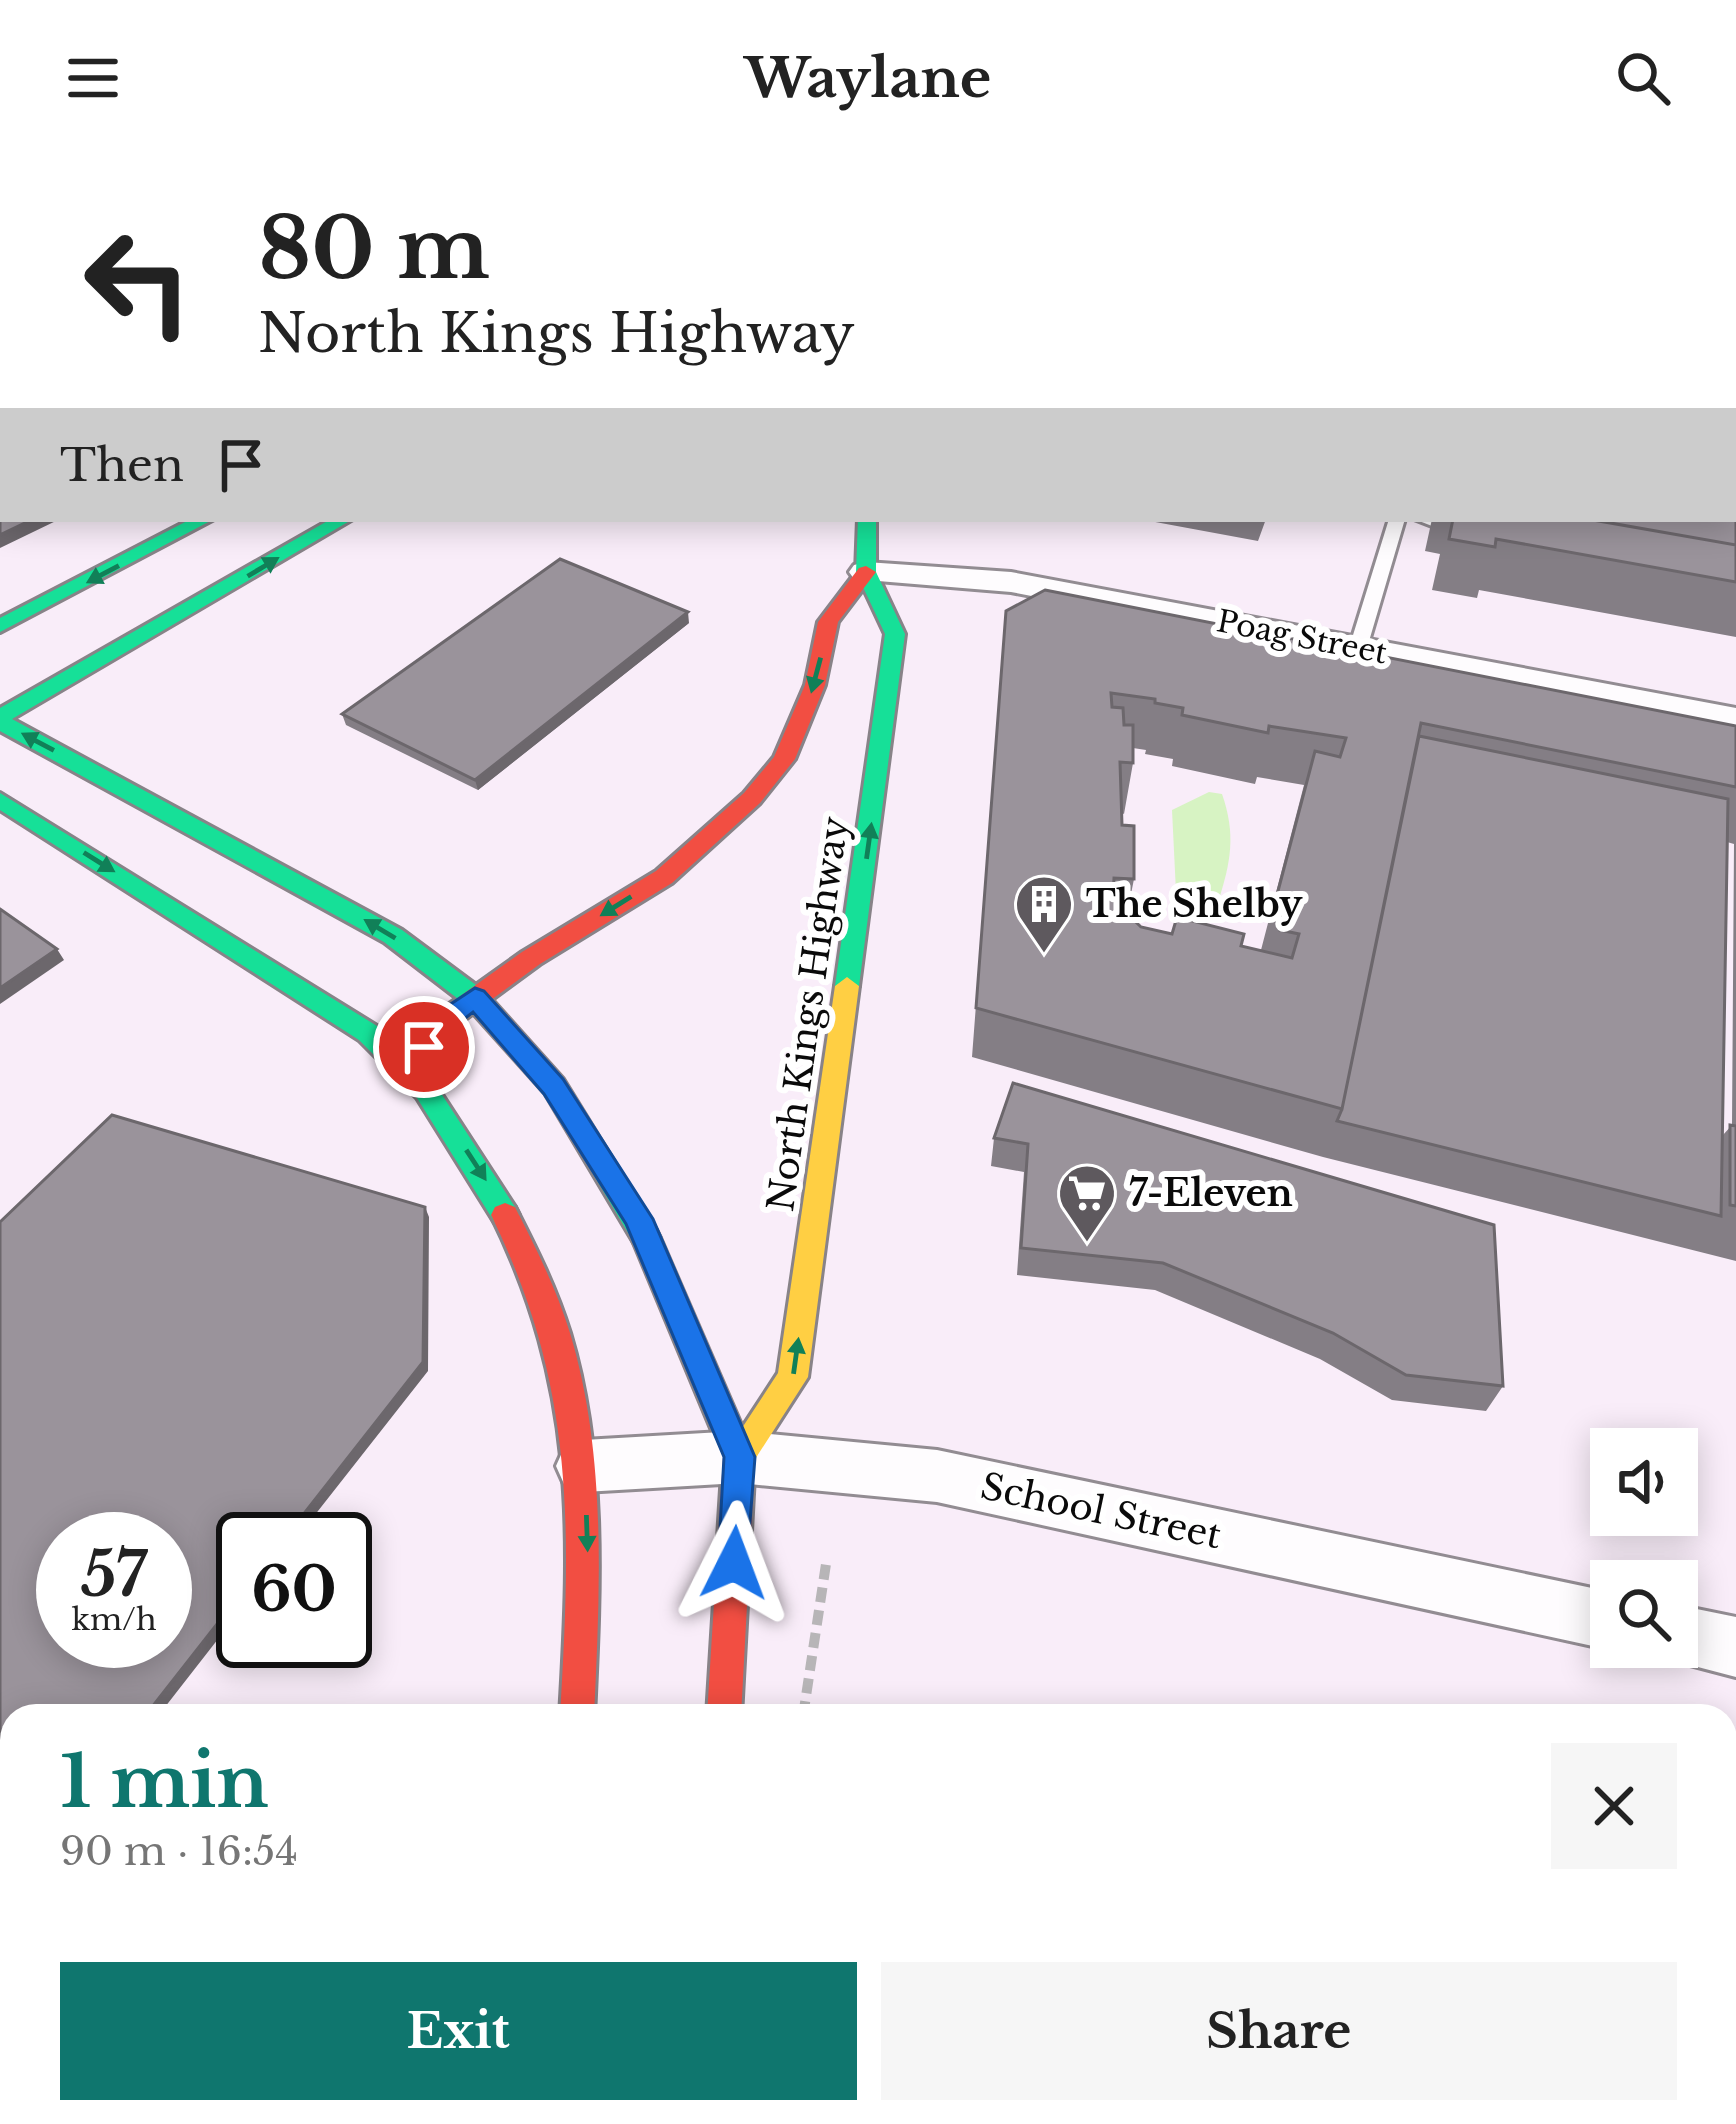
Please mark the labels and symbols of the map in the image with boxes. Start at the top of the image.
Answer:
one-way arrow [246,557,280,578]
one-way arrow [86,563,121,584]
street label: Poag Street [1214,602,1391,672]
one-way arrow [806,656,825,693]
one-way arrow [21,732,56,753]
street label: North Kings Highway [758,814,858,1214]
one-way arrow [860,821,879,859]
one-way arrow [83,851,115,873]
building icon: The Shelby [1013,873,1075,955]
place label: The Shelby [1086,882,1303,927]
one-way arrow [599,895,633,916]
one-way arrow [363,919,397,940]
pin [373,996,475,1098]
one-way arrow [464,1149,486,1182]
supermarket icon: 7-Eleven [1056,1162,1118,1244]
place label: 7-Eleven [1129,1171,1293,1216]
one-way arrow [787,1337,806,1375]
street label: School Street [977,1464,1226,1559]
position arrow [671,1500,797,1626]
speed limit sign: 60 [216,1512,372,1668]
one-way arrow [578,1515,597,1553]

